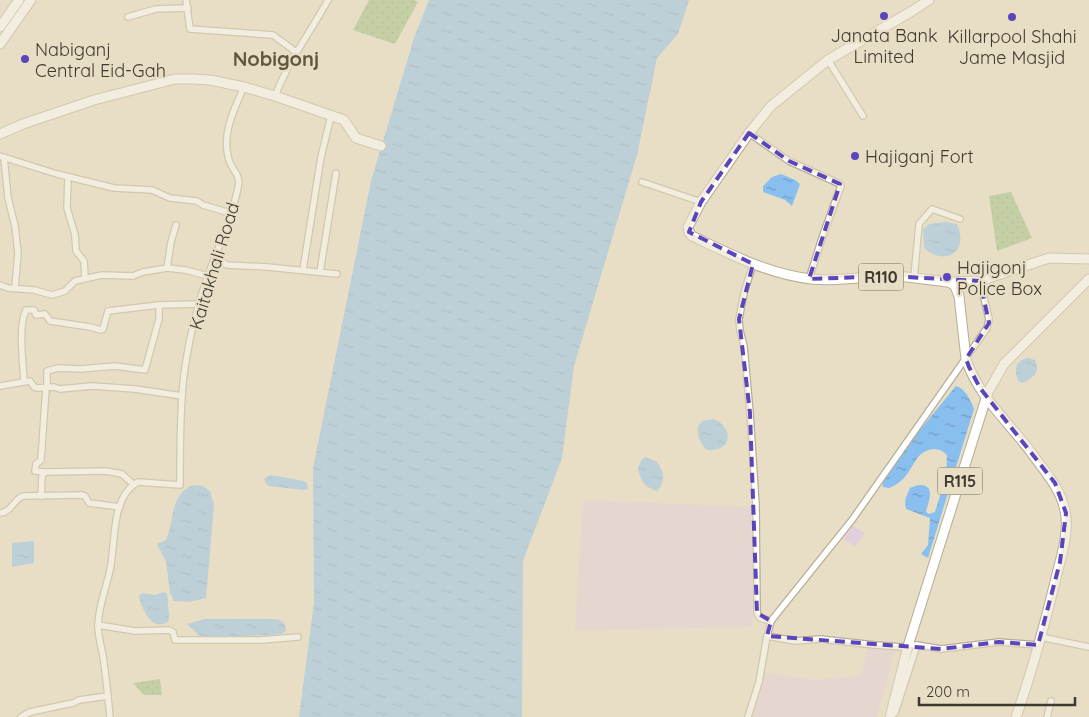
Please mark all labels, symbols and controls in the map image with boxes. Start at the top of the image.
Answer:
marker: Janata Bank Limited [878,10,890,22]
marker: Killarpool Shahi Jame Masjid [1006,11,1018,23]
place label: Janata Bank Limited [830,24,938,68]
place label: Killarpool Shahi Jame Masjid [947,25,1077,69]
place label: Nabiganj Central Eid-Gah [35,38,166,82]
district label: Nobigonj [233,46,319,71]
marker: Nabiganj Central Eid-Gah [19,53,31,65]
place label: Hajiganj Fort [865,145,974,168]
marker: Hajiganj Fort [849,150,861,162]
street label: Kaitakhali Road [184,199,244,333]
place label: Hajigonj Police Box [957,256,1042,300]
road number: R110 [858,264,904,290]
marker: Hajigonj Police Box [941,271,953,283]
road number: R115 [938,468,982,494]
scale bar [919,674,1075,706]
text: 200 m [926,682,970,701]

